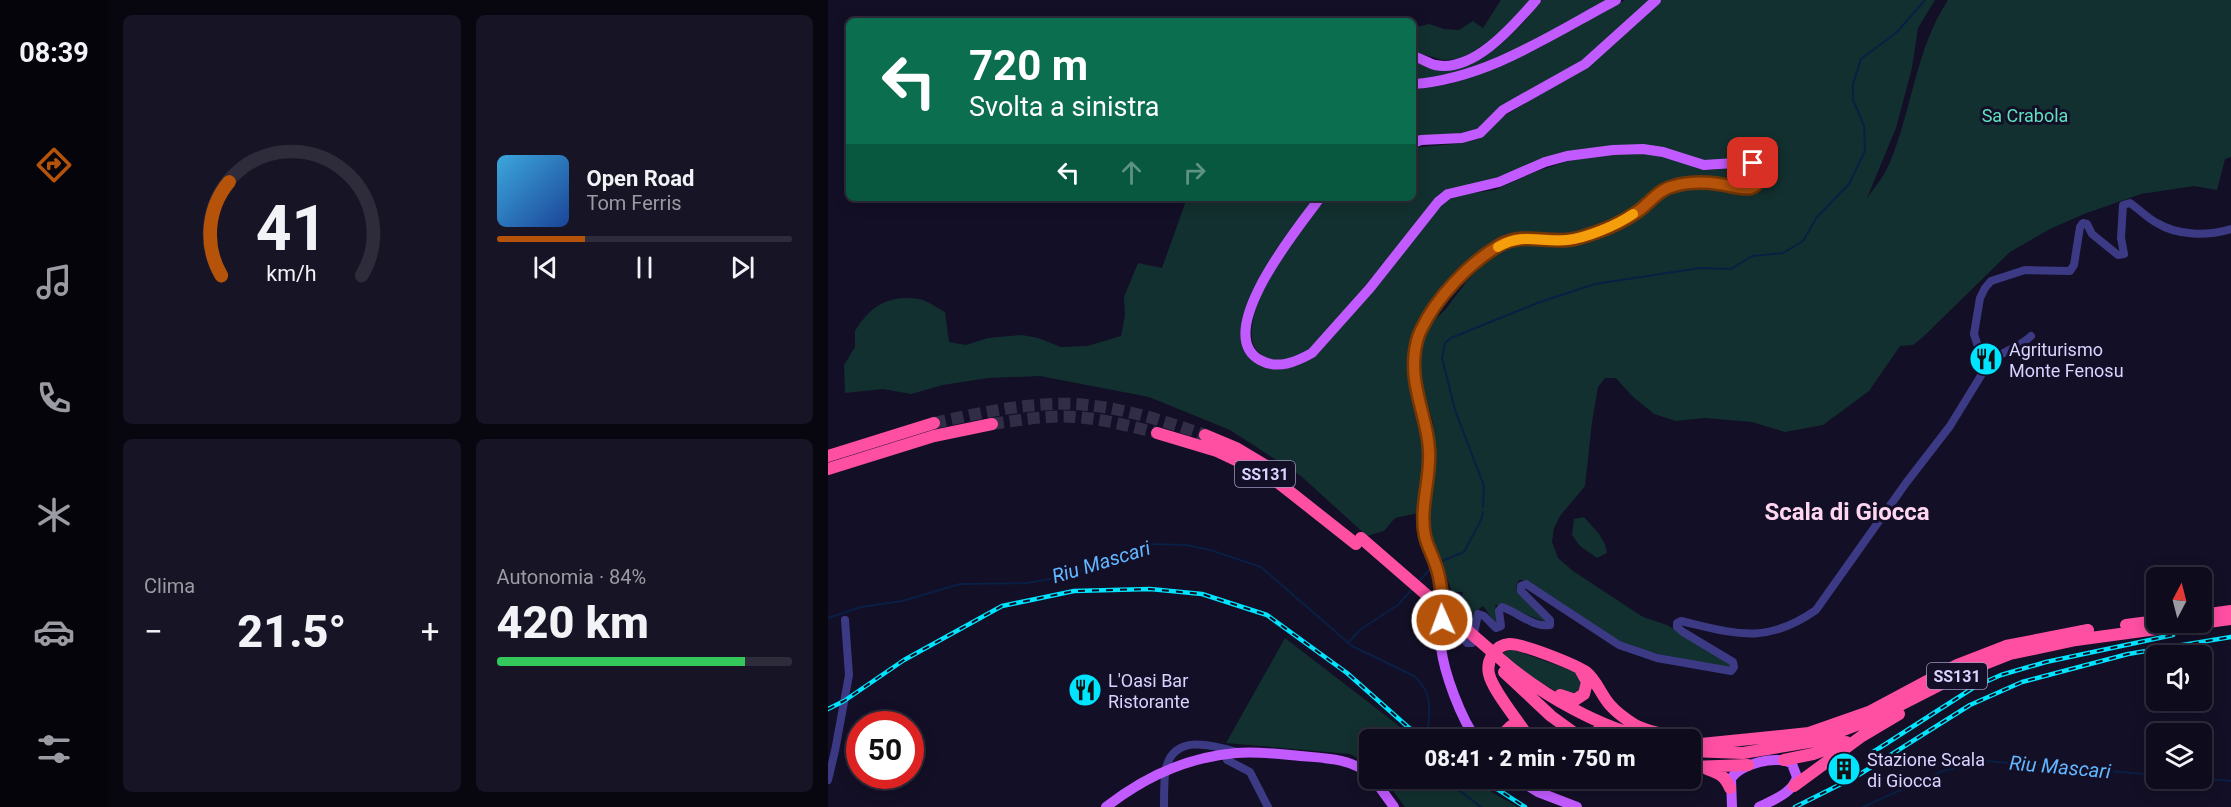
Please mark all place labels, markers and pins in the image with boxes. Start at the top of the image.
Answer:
pin [1727,137,1778,188]
place label: Agriturismo Monte Fenosu [2009,339,2124,381]
restaurant icon: Agriturismo Monte Fenosu [1968,341,2004,377]
place label: L'Oasi Bar Ristorante [1108,670,1190,712]
restaurant icon: L'Oasi Bar Ristorante [1067,672,1103,708]
place label: Stazione Scala di Giocca [1867,749,1985,791]
building icon: Stazione Scala di Giocca [1826,751,1862,787]

